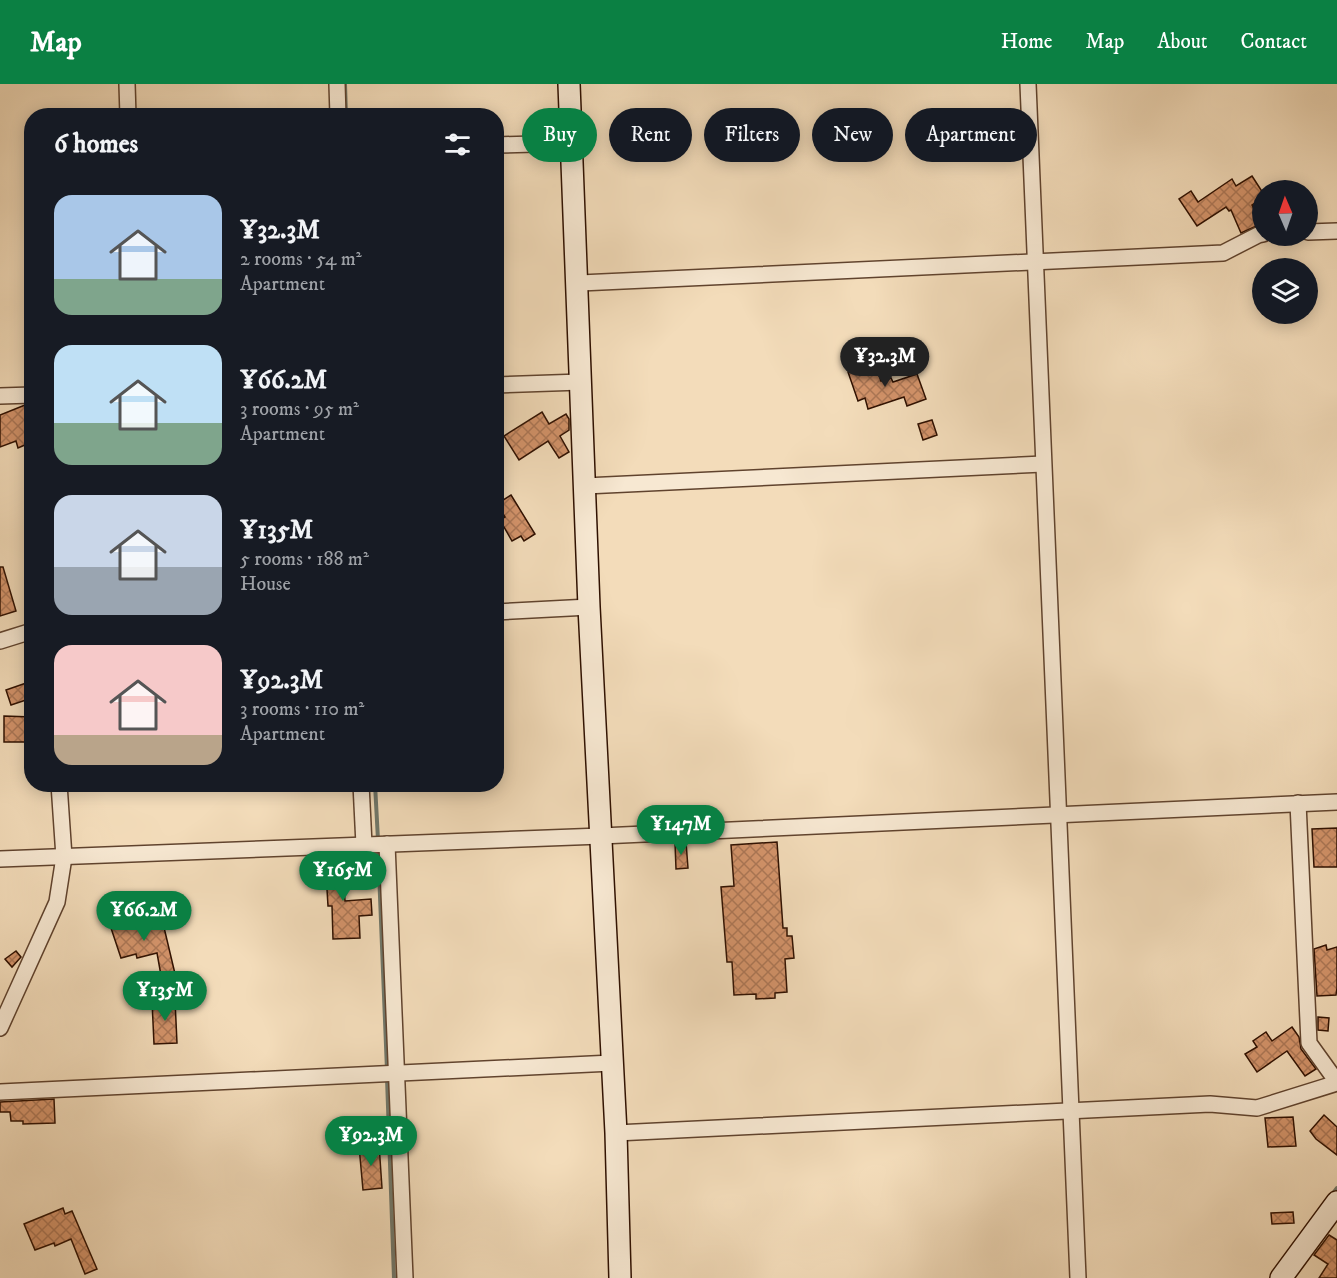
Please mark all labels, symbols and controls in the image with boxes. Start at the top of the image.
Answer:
text: Map [30,25,82,60]
text: Home [1001,29,1053,55]
text: Map [1086,29,1124,55]
text: About [1157,29,1208,55]
text: Contact [1241,29,1307,55]
chip: Buy [522,108,597,162]
chip: Rent [609,108,692,162]
chip: Filters [704,108,800,162]
chip: New [812,108,893,162]
chip: Apartment [905,108,1037,162]
text: 6 homes [54,128,138,161]
icon: filters [441,128,474,161]
north arrow [1252,180,1318,246]
map controls [1252,180,1318,324]
text: ¥32.3M [240,214,320,247]
icon: home [102,219,174,291]
text: 2 rooms · 54 m² [240,247,362,272]
button: layers [1252,258,1318,324]
text: Apartment [240,272,325,297]
pin: ¥32.3M [836,337,934,388]
text: ¥32.3M [854,344,916,369]
text: ¥66.2M [240,364,327,397]
icon: home [102,369,174,441]
text: 3 rooms · 95 m² [240,397,359,422]
text: Apartment [240,422,325,447]
text: ¥135M [240,514,313,547]
icon: home [102,519,174,591]
text: 5 rooms · 188 m² [240,547,369,572]
text: House [240,572,291,597]
text: ¥92.3M [240,664,323,697]
icon: home [102,669,174,741]
text: 3 rooms · 110 m² [240,697,364,722]
text: Apartment [240,722,325,747]
pin: ¥147M [639,805,723,856]
text: ¥147M [651,812,711,837]
pin: ¥165M [301,851,385,902]
text: ¥165M [313,858,373,883]
pin: ¥66.2M [95,891,193,942]
text: ¥66.2M [110,898,178,923]
pin: ¥135M [123,971,207,1022]
text: ¥135M [137,978,193,1003]
pin: ¥92.3M [322,1116,420,1167]
text: ¥92.3M [339,1123,403,1148]

